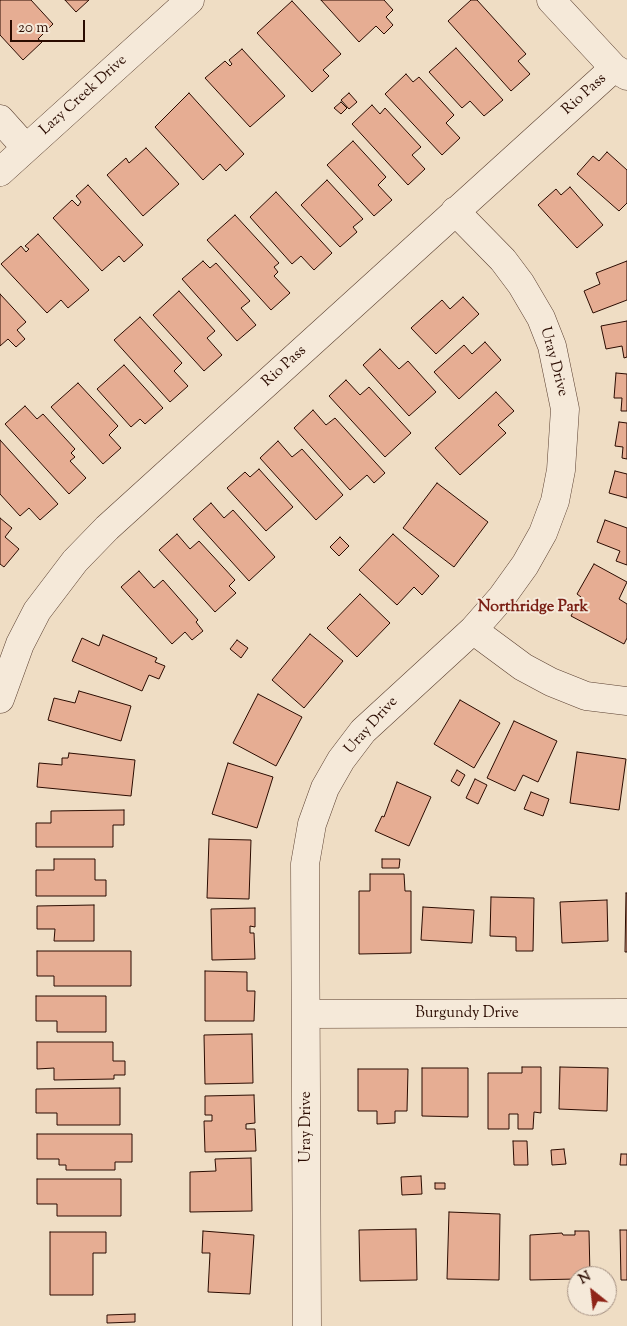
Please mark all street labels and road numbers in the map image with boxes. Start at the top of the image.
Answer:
street label: Lazy Creek Drive [37,52,131,140]
street label: Rio Pass [559,70,611,120]
street label: Uray Drive [535,325,571,399]
street label: Rio Pass [259,342,311,392]
street label: Uray Drive [341,693,403,759]
street label: Burgundy Drive [415,1005,519,1023]
street label: Uray Drive [298,1091,316,1163]

